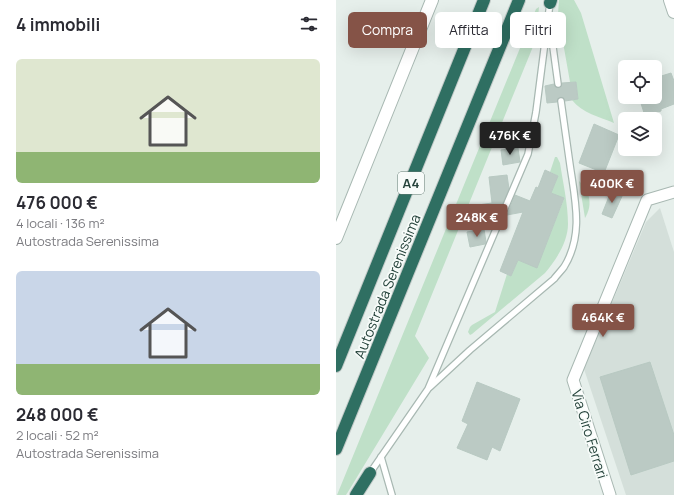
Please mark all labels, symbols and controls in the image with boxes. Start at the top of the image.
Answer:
chip: Compra [348,12,427,48]
chip: Affitta [435,12,502,48]
chip: Filtri [510,12,566,48]
text: 4 immobili [16,13,100,36]
icon: filters [298,13,320,35]
map controls [618,60,662,156]
button: locate [618,60,662,104]
icon: home [132,85,204,157]
button: layers [618,112,662,156]
pin: 476K € [477,122,543,156]
text: 476K € [489,126,531,144]
pin: 400K € [579,170,645,204]
road number: A4 [398,172,424,194]
text: 400K € [590,174,634,192]
text: 476 000 € [16,191,98,214]
pin: 248K € [444,204,510,238]
text: 248K € [456,208,498,226]
street label: Autostrada Serenissima [349,211,425,361]
text: 4 locali · 136 m² [16,214,105,232]
text: Autostrada Serenissima [16,232,159,250]
icon: home [132,297,204,369]
pin: 464K € [570,304,636,338]
text: 464K € [581,308,625,326]
street label: Via Ciro Ferrari [567,387,613,481]
text: 248 000 € [16,403,99,426]
text: 2 locali · 52 m² [16,426,99,444]
text: Autostrada Serenissima [16,444,159,462]

